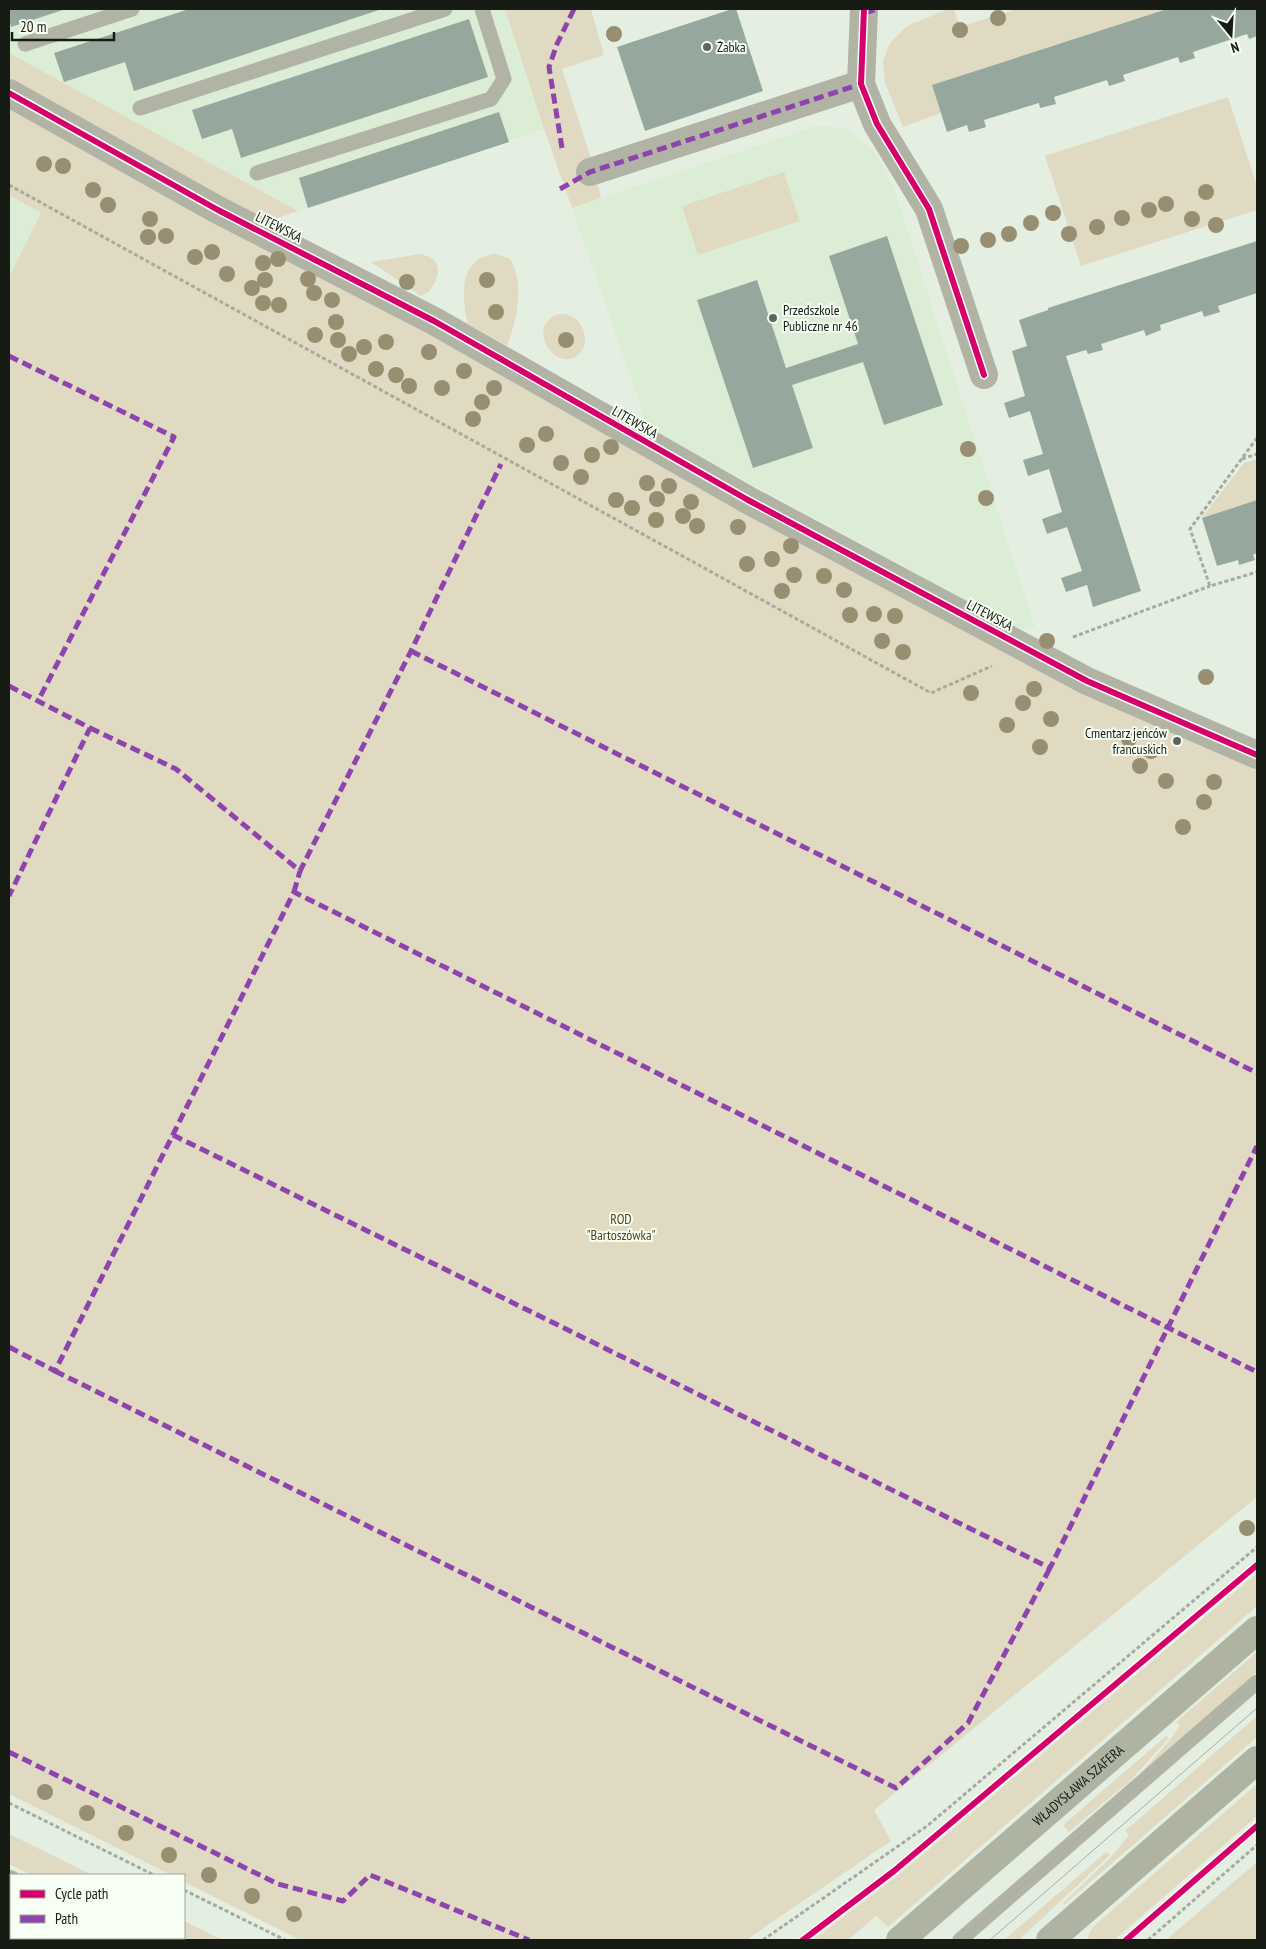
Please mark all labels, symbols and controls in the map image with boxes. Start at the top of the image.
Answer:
scale bar [12,10,115,42]
north arrow [1206,10,1256,60]
text: 20 m [20,17,46,36]
place label: Żabka [717,38,746,56]
text: N [1229,38,1241,57]
marker: Żabka [701,41,713,53]
street label: LITEWSKA [253,208,306,247]
place label: Przedszkole Publiczne nr 46 [783,301,858,335]
marker: Przedszkole Publiczne nr 46 [767,312,779,324]
street label: LITEWSKA [609,402,661,442]
street label: LITEWSKA [964,595,1017,635]
place label: Cmentarz jeńców francuskich [1085,724,1168,758]
marker: Cmentarz jeńców francuskich [1171,735,1183,747]
park label: ROD "Bartoszówka" [587,1210,655,1244]
street label: WŁADYSŁAWA SZAFERA [1029,1741,1128,1830]
legend [10,1874,185,1939]
text: Cycle path [55,1884,108,1903]
text: Path [55,1909,78,1928]

